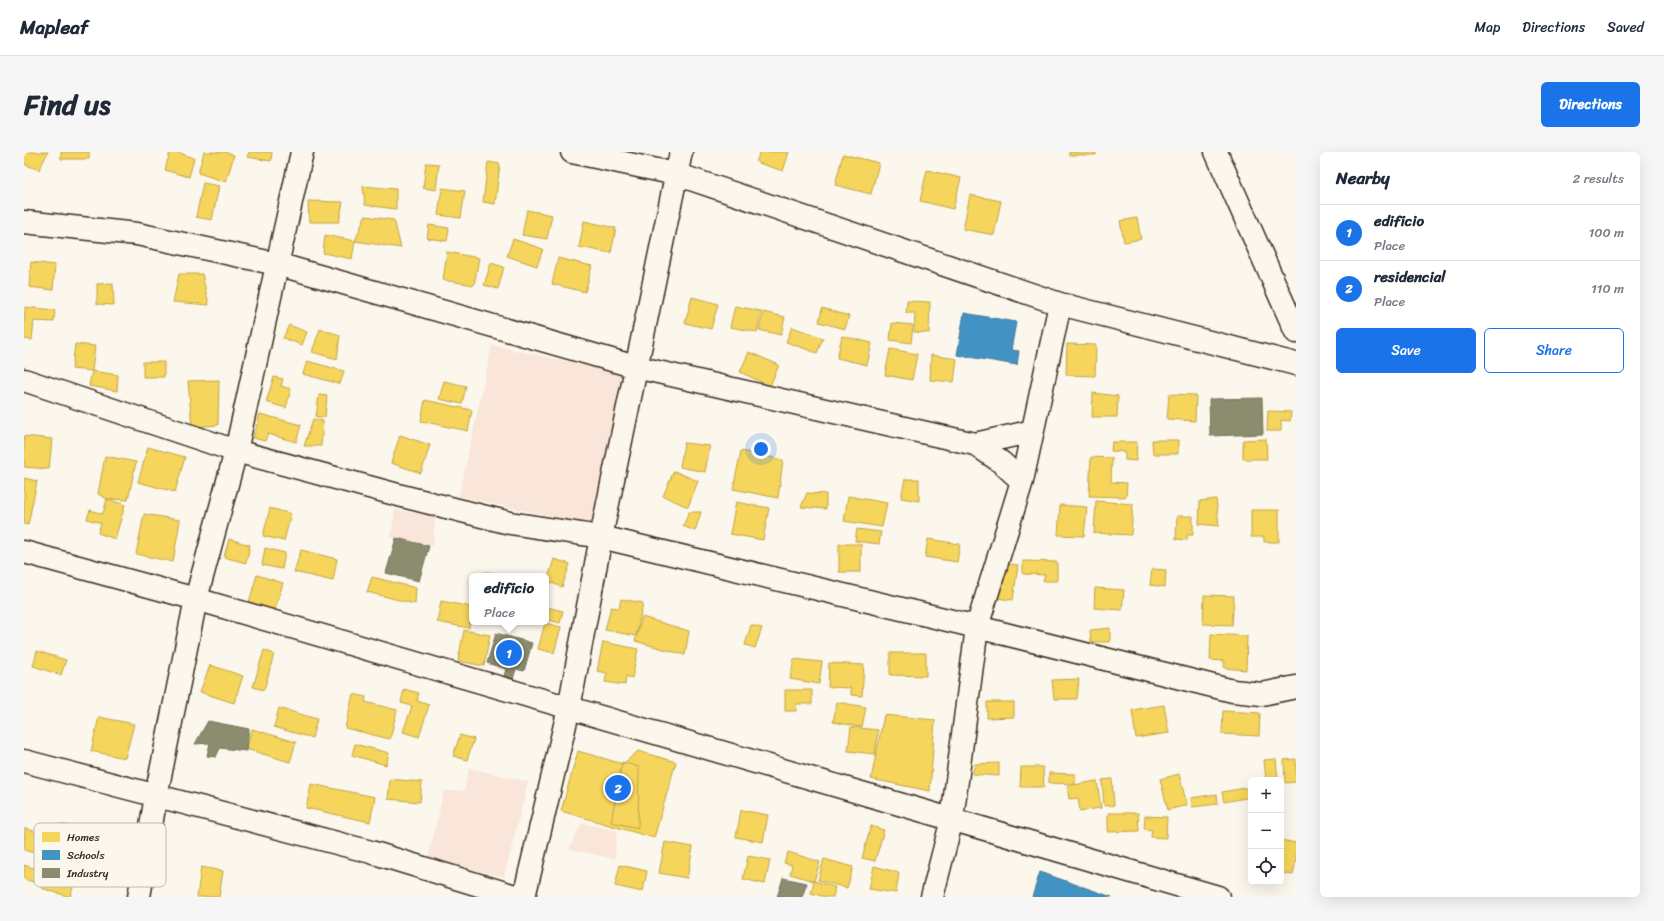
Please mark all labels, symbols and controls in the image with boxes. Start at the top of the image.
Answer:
text: Mapleaf [20,11,88,44]
text: Map [1474,15,1500,40]
text: Directions [1522,15,1585,40]
text: Saved [1607,15,1644,40]
text: Find us [24,80,111,129]
button: Directions [1541,82,1640,127]
text: Nearby [1336,163,1390,193]
text: 2 results [1573,167,1624,190]
text: edificio [1374,208,1424,234]
text: 1 [1346,221,1352,244]
text: 100 m [1589,221,1624,244]
text: Place [1374,234,1405,257]
text: residencial [1374,264,1446,290]
text: 2 [1345,277,1353,300]
text: 110 m [1591,277,1624,300]
text: Place [1374,290,1405,313]
button: Save [1336,328,1476,373]
button: Share [1484,328,1624,373]
your location [751,439,771,459]
popup [469,573,549,625]
text: edificio [484,575,534,601]
text: Place [484,601,515,624]
pin: 1 [496,638,522,668]
pin: 2 [605,773,631,803]
map controls [1248,777,1284,885]
button: + [1248,777,1284,813]
button: − [1248,813,1284,849]
legend [34,823,166,887]
text: Homes [67,828,100,847]
text: Schools [67,846,105,865]
button: locate [1248,849,1284,885]
text: Industry [66,864,109,883]

